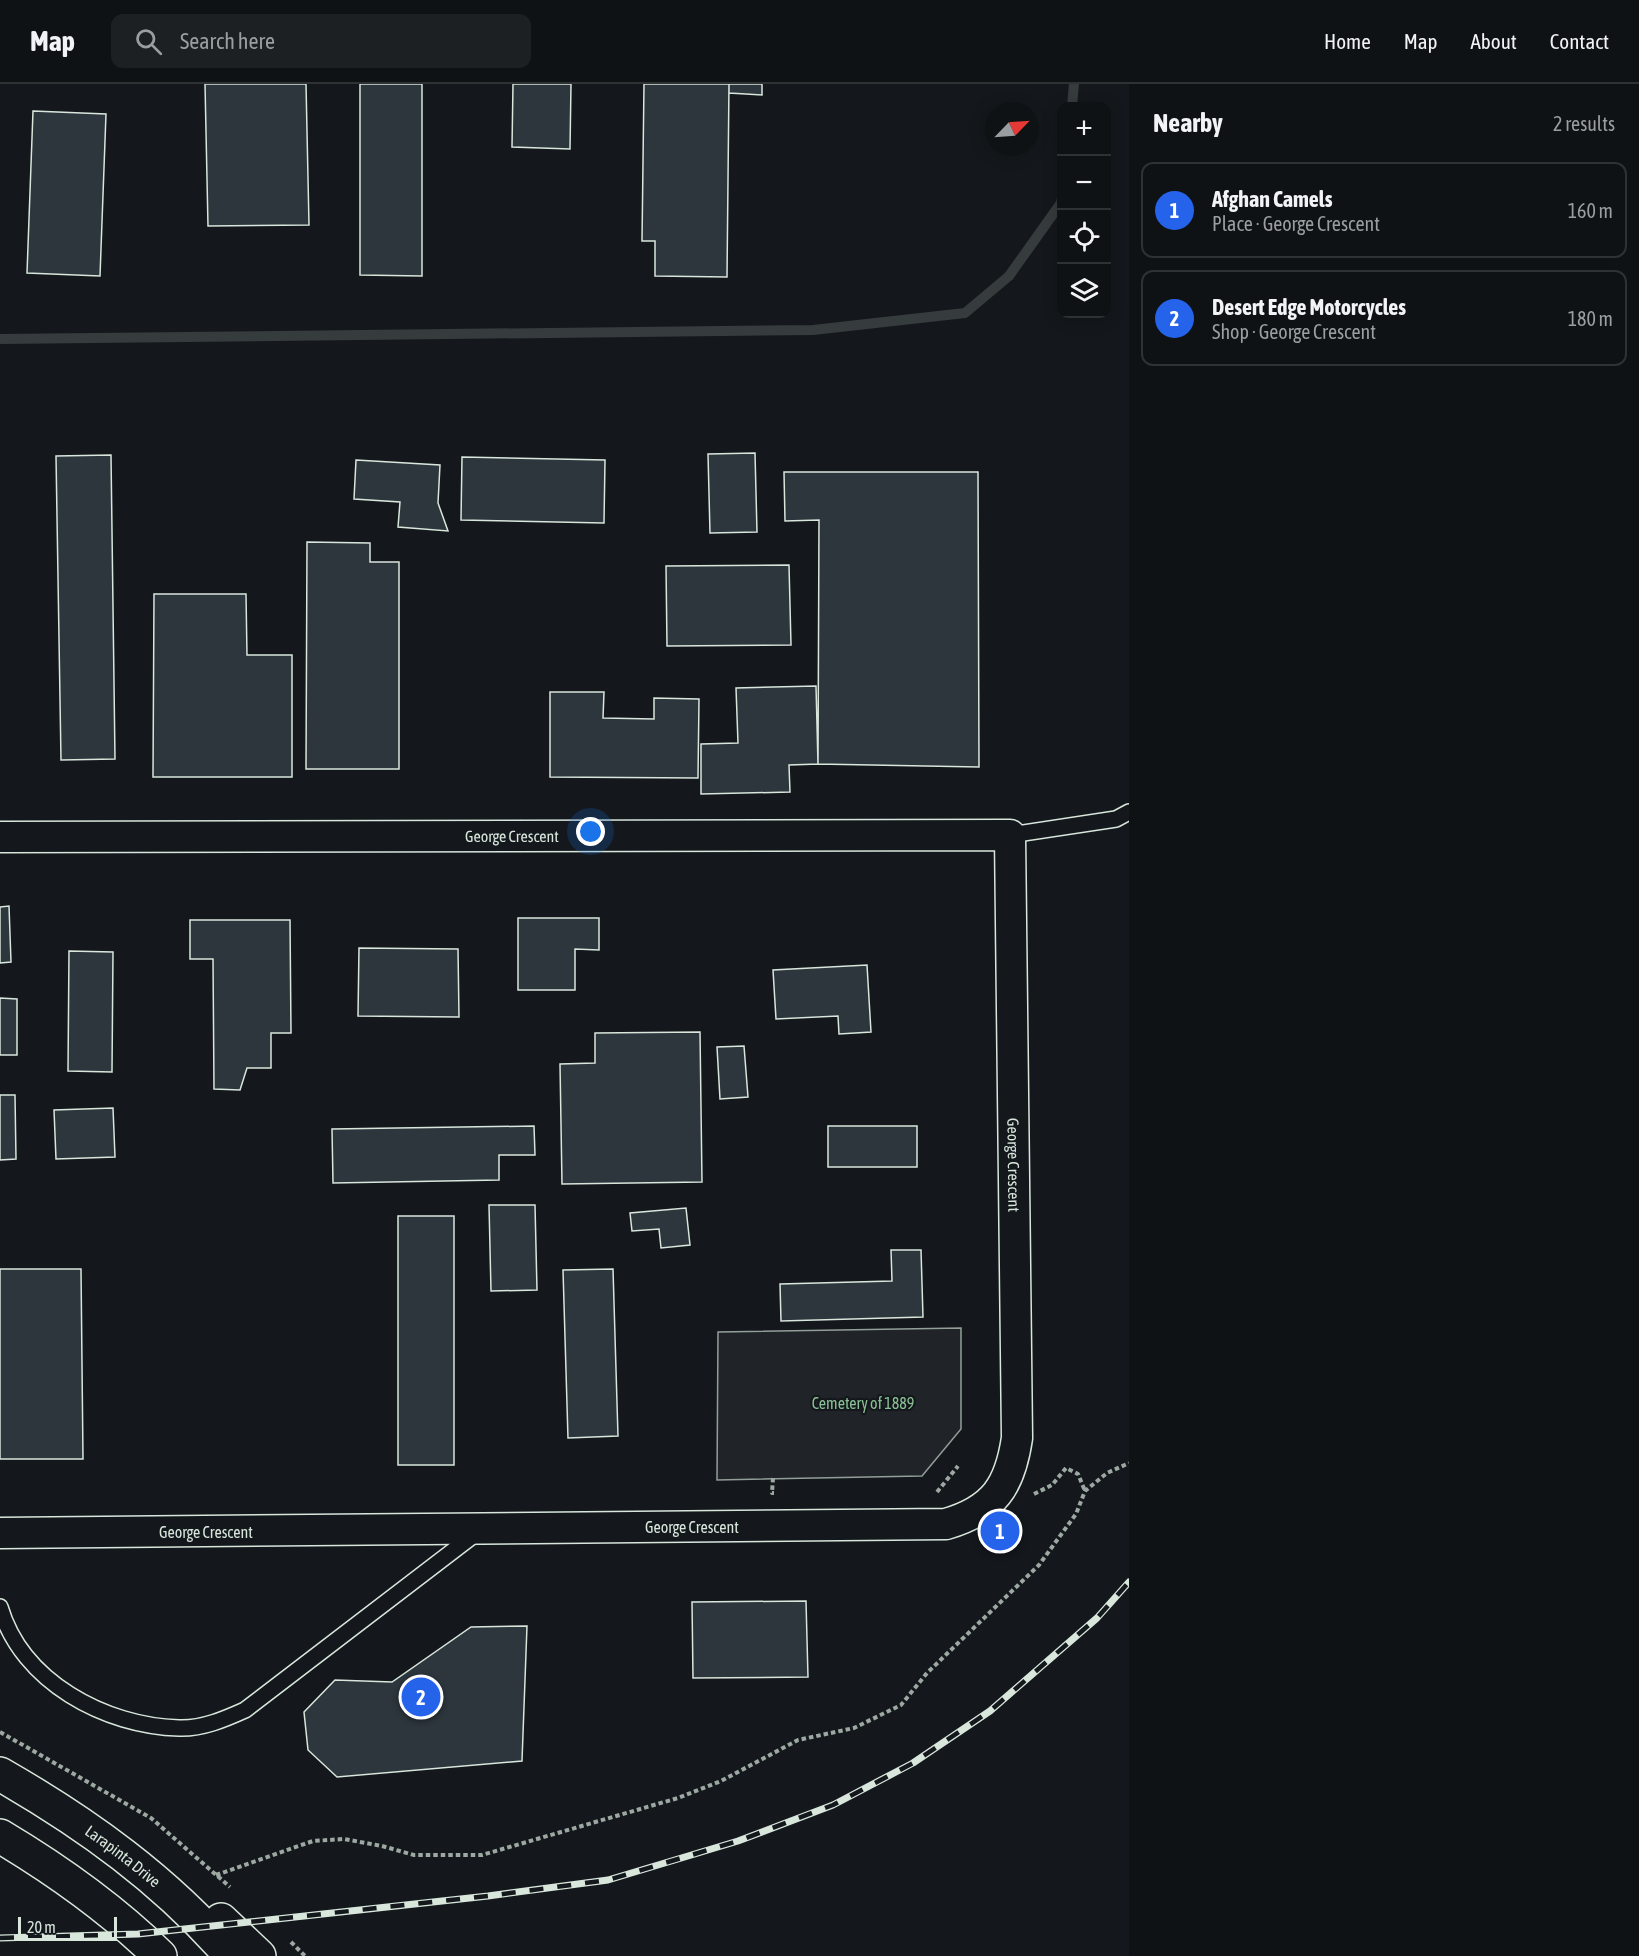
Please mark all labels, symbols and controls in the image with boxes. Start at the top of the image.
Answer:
search box [111,14,531,68]
text: Map [30,25,75,57]
icon: search [132,25,165,58]
text: Search here [180,28,275,54]
text: Home [1324,29,1371,53]
text: Map [1404,29,1438,53]
text: About [1471,29,1517,53]
text: Contact [1550,29,1609,53]
north arrow [985,102,1039,156]
map controls [1057,102,1111,318]
button: + [1057,102,1111,156]
text: Nearby [1153,108,1223,138]
text: 2 results [1553,112,1615,135]
button: − [1057,156,1111,210]
text: Afghan Camels [1212,186,1332,212]
text: 1 [1170,199,1179,222]
text: 160 m [1568,199,1613,222]
button: locate [1057,210,1111,264]
text: Place · George Crescent [1212,212,1380,235]
button: layers [1057,264,1111,318]
text: Desert Edge Motorcycles [1212,294,1406,320]
text: 2 [1170,307,1179,330]
text: 180 m [1568,307,1613,330]
text: Shop · George Crescent [1212,320,1376,343]
your location [576,817,605,846]
street label: George Crescent [465,827,559,846]
street label: George Crescent [1004,1118,1023,1212]
park label: Cemetery of 1889 [812,1394,914,1413]
pin: 1 [980,1508,1020,1554]
street label: George Crescent [645,1518,739,1537]
street label: George Crescent [159,1523,253,1542]
pin: 2 [402,1674,440,1720]
street label: Larapinta Drive [82,1821,164,1891]
scale bar [18,1914,117,1942]
text: 20 m [27,1918,56,1936]

